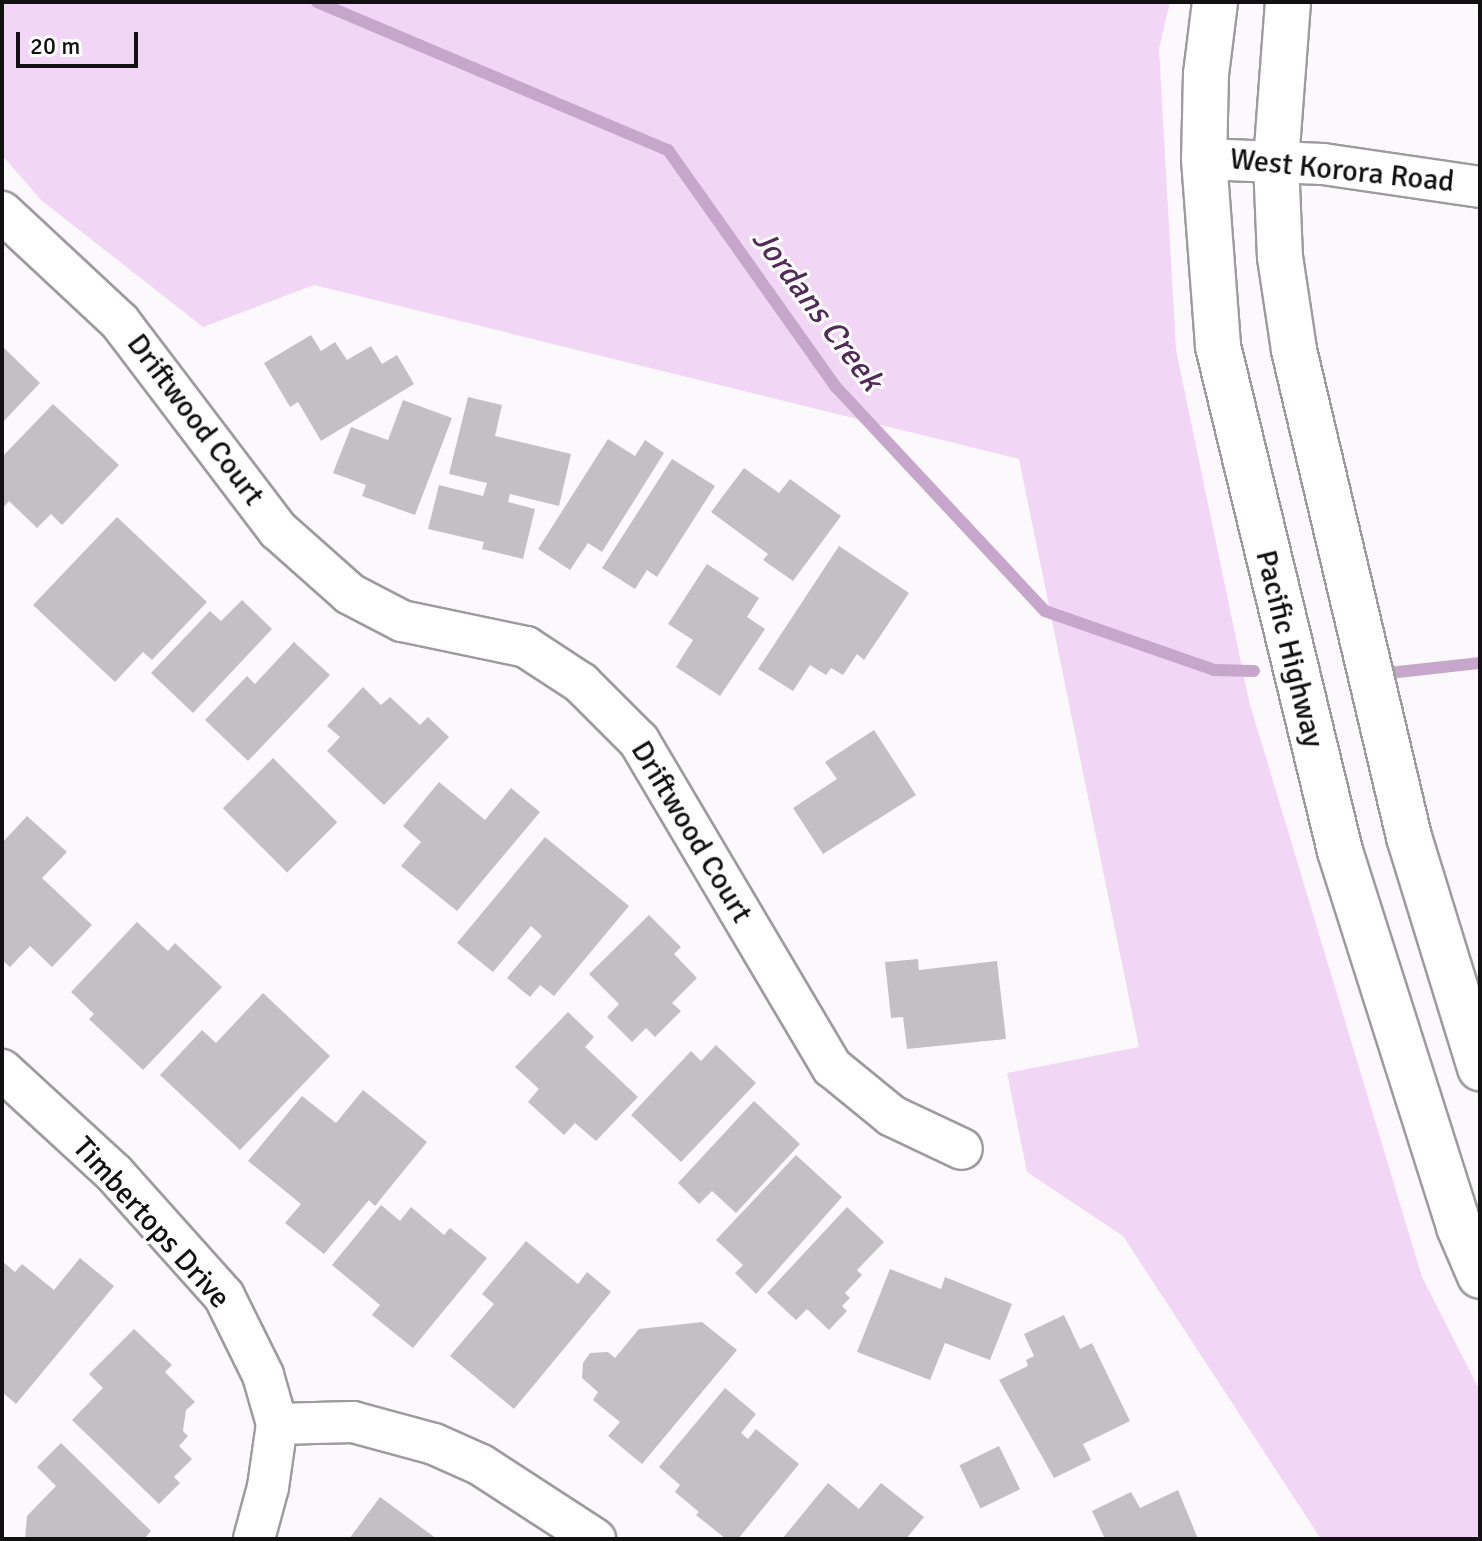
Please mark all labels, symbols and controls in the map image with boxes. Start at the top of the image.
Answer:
scale bar [20,16,142,66]
text: 20 m [30,31,80,61]
street label: West Korora Road [1228,141,1456,201]
water label: Jordans Creek [744,221,890,399]
street label: Driftwood Court [119,327,271,513]
street label: Pacific Highway [1247,546,1331,752]
street label: Driftwood Court [623,735,759,929]
street label: Timbertops Drive [65,1130,237,1316]

